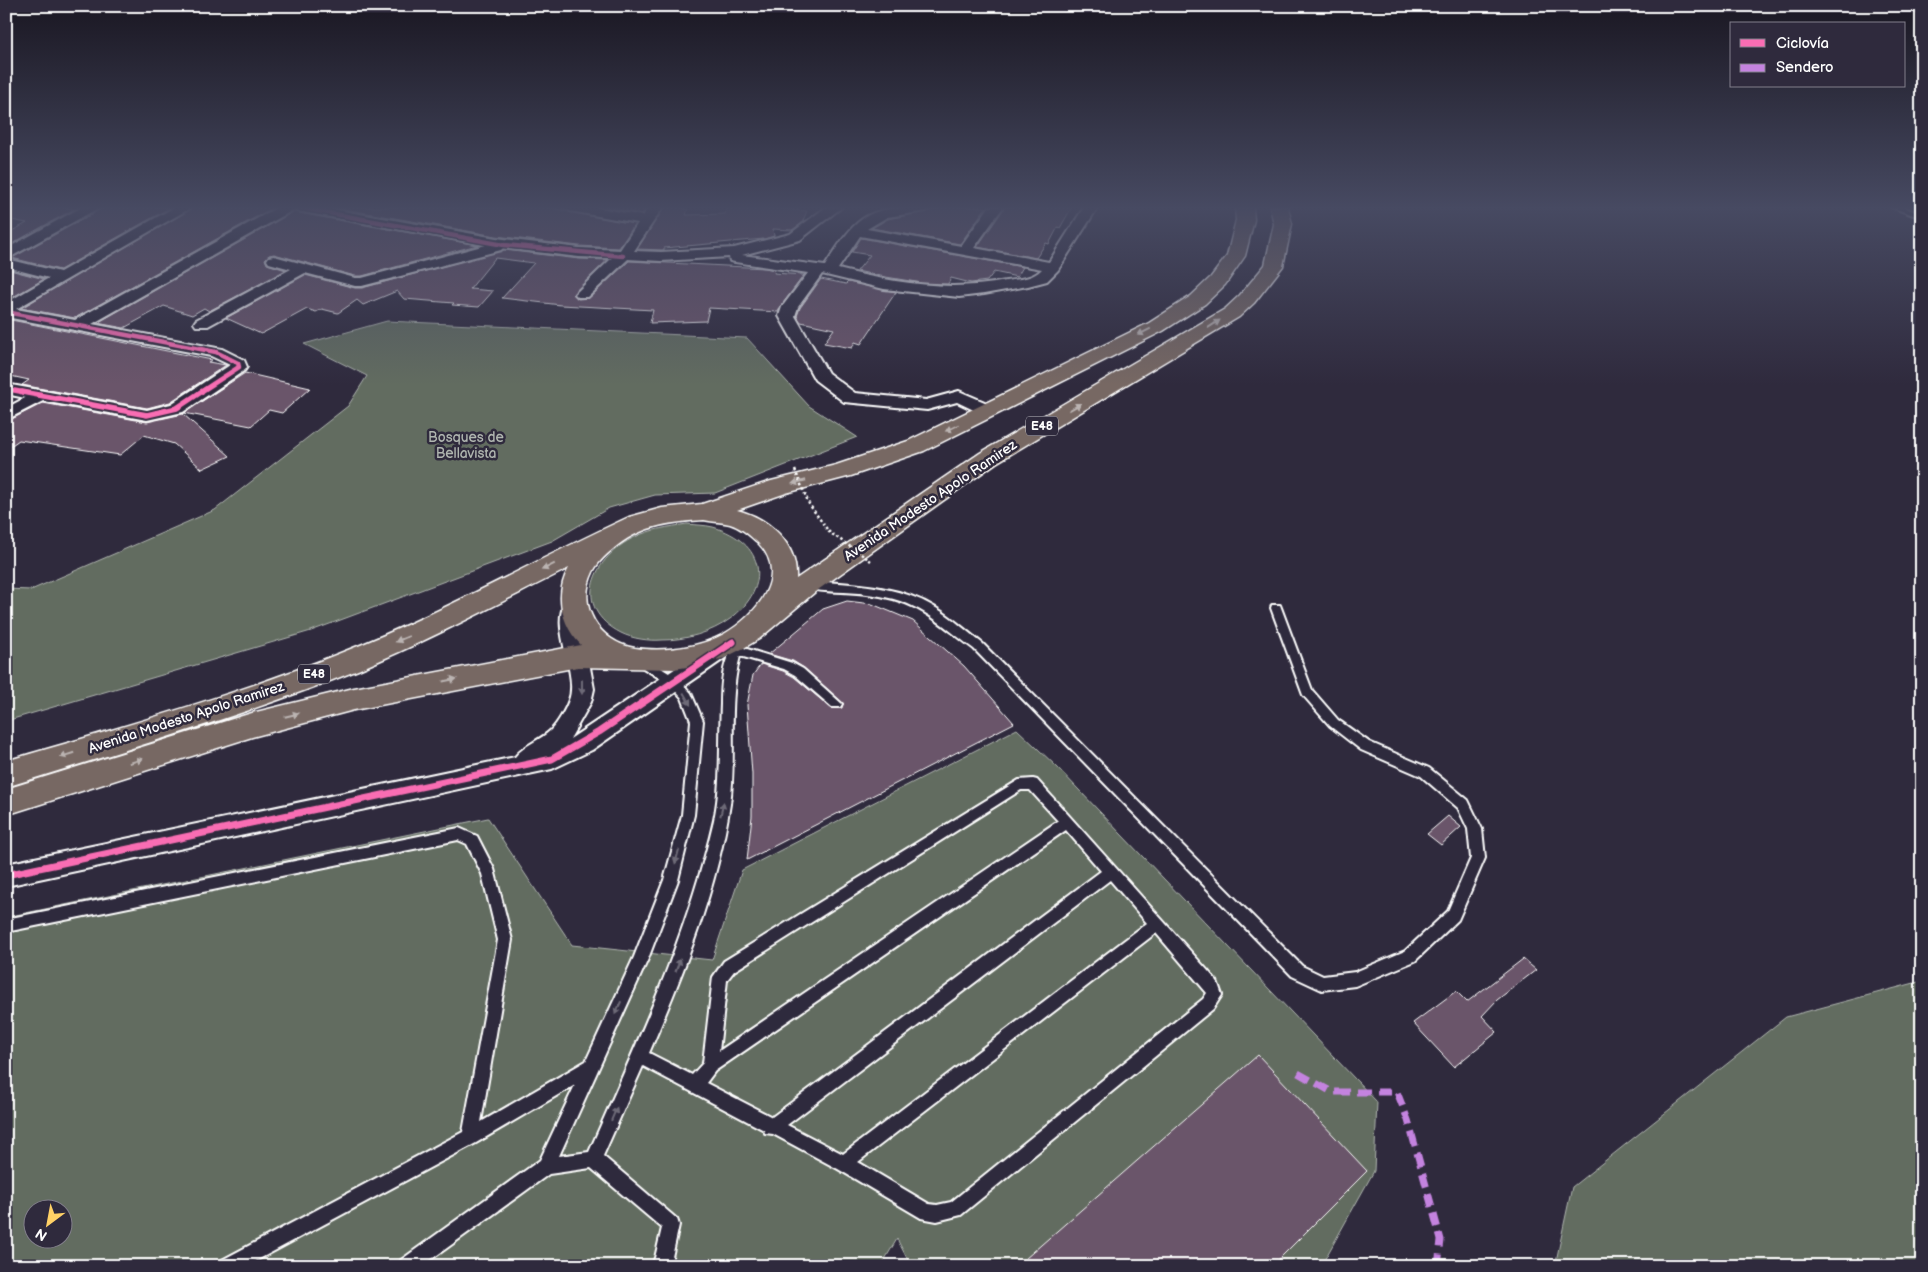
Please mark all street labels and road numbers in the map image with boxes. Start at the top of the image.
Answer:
road number: E48 [1026,416,1058,436]
street label: Avenida Modesto Apolo Ramirez [841,436,1020,565]
road number: E48 [298,664,330,684]
street label: Avenida Modesto Apolo Ramirez [86,678,286,757]

